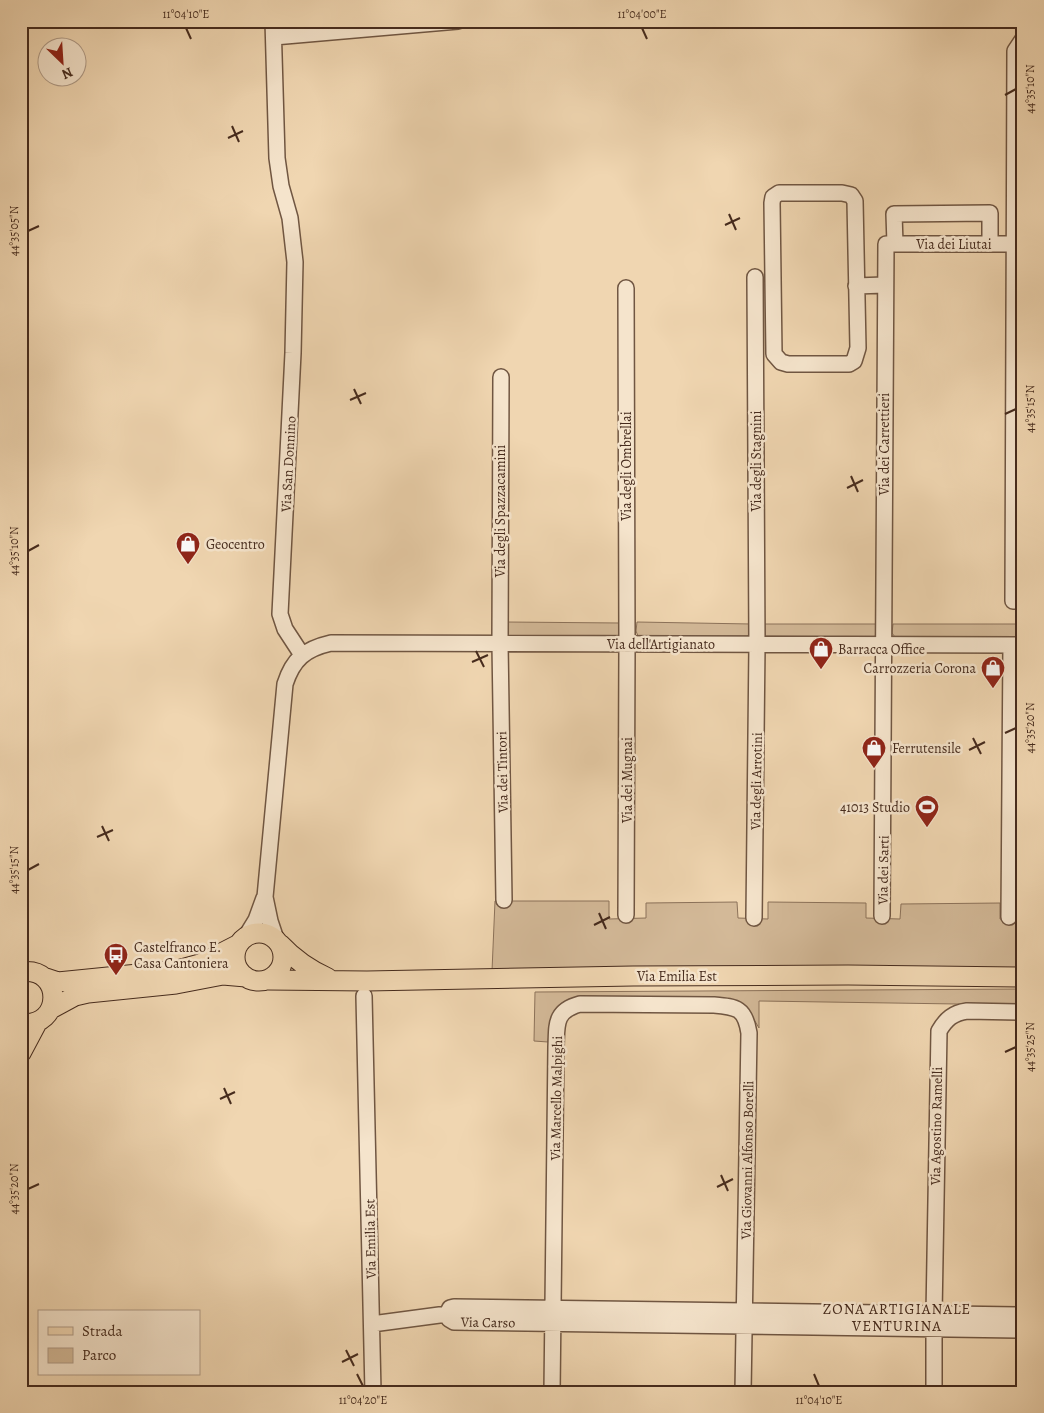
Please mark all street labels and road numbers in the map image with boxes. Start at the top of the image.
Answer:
street label: Via dei Liutai [915,235,992,254]
street label: Via dei Carrettieri [875,393,894,496]
street label: Via degli Ombrellai [617,411,636,522]
street label: Via degli Stagnini [747,411,766,512]
street label: Via San Donnino [276,416,301,514]
street label: Via degli Spazzacamini [491,445,510,578]
street label: Via dell'Artigianato [606,635,715,654]
street label: Via dei Tintori [492,731,513,814]
street label: Via degli Arrotini [746,732,767,831]
street label: Via dei Mugnai [618,737,637,824]
street label: Via dei Sarti [873,835,894,906]
street label: Via Emilia Est [636,967,717,986]
street label: Via Marcello Malpighi [546,1035,567,1162]
street label: Via Agostino Ramelli [926,1067,947,1186]
street label: Via Giovanni Alfonso Borelli [737,1080,758,1241]
street label: Via Emilia Est [360,1199,381,1280]
street label: Via Carso [460,1313,515,1332]

